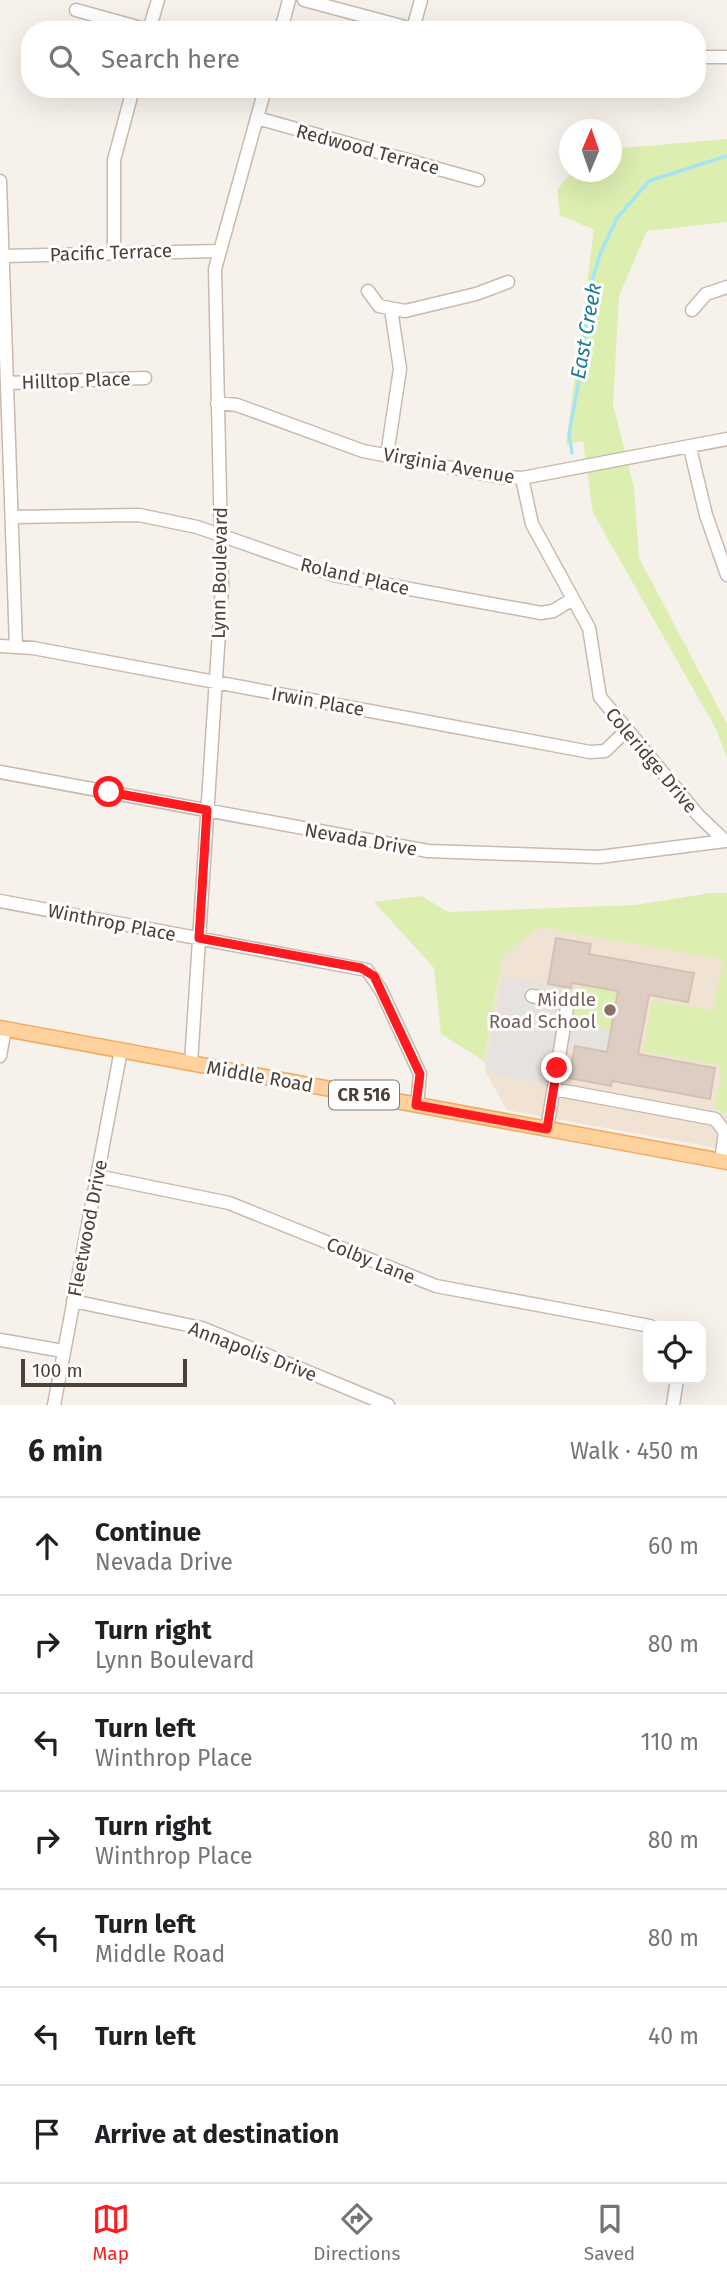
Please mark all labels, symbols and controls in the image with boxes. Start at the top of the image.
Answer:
search box [21,21,706,98]
icon: search [45,41,83,79]
text: Search here [101,44,240,75]
street label: Redwood Terrace [294,119,442,180]
north arrow [559,119,622,182]
street label: Pacific Terrace [49,239,173,266]
water label: East Creek [565,281,607,381]
street label: Hilltop Place [21,367,131,394]
street label: Virginia Avenue [381,443,516,488]
street label: Lynn Boulevard [207,507,232,639]
street label: Roland Place [298,553,412,600]
street label: Irwin Place [270,682,366,721]
street label: Coleridge Drive [601,703,702,818]
route start [93,776,124,807]
street label: Nevada Drive [303,818,419,861]
street label: Winthrop Place [46,899,178,946]
place label: Middle Road School [489,988,596,1033]
marker: Middle Road School [602,1002,618,1018]
route end [541,1052,572,1083]
street label: Middle Road [205,1056,315,1097]
road number: CR 516 [329,1080,399,1110]
street label: Fleetwood Drive [63,1158,112,1298]
street label: Colby Lane [323,1232,419,1289]
street label: Annapolis Drive [186,1316,320,1386]
map controls [643,1321,706,1384]
button: locate [643,1321,706,1384]
scale bar [21,1356,187,1388]
text: 100 m [32,1359,83,1382]
text: 6 min [28,1433,103,1469]
text: Walk · 450 m [570,1437,699,1465]
text: Continue [95,1517,201,1548]
icon: ahead [28,1527,66,1565]
text: 60 m [648,1532,699,1560]
text: Nevada Drive [95,1548,233,1576]
text: Turn right [95,1615,212,1646]
icon: right [28,1625,66,1663]
text: 80 m [648,1630,699,1658]
text: Lynn Boulevard [95,1646,255,1674]
text: Turn left [95,1713,196,1744]
icon: left [28,1723,66,1761]
text: 110 m [641,1728,699,1756]
text: Winthrop Place [95,1744,252,1772]
text: Turn right [95,1811,212,1842]
icon: right [28,1821,66,1859]
text: 80 m [648,1826,699,1854]
text: Winthrop Place [95,1842,252,1870]
text: Turn left [95,1909,196,1940]
icon: left [28,1919,66,1957]
text: 80 m [648,1924,699,1952]
text: Middle Road [95,1940,225,1968]
icon: left [28,2017,66,2055]
text: Turn left [95,2021,196,2052]
text: 40 m [648,2022,699,2050]
icon: arrive [28,2115,66,2153]
text: Arrive at destination [95,2119,339,2150]
tab: Map [92,2200,130,2265]
tab: Directions [313,2200,400,2265]
tab: Saved [584,2200,635,2265]

